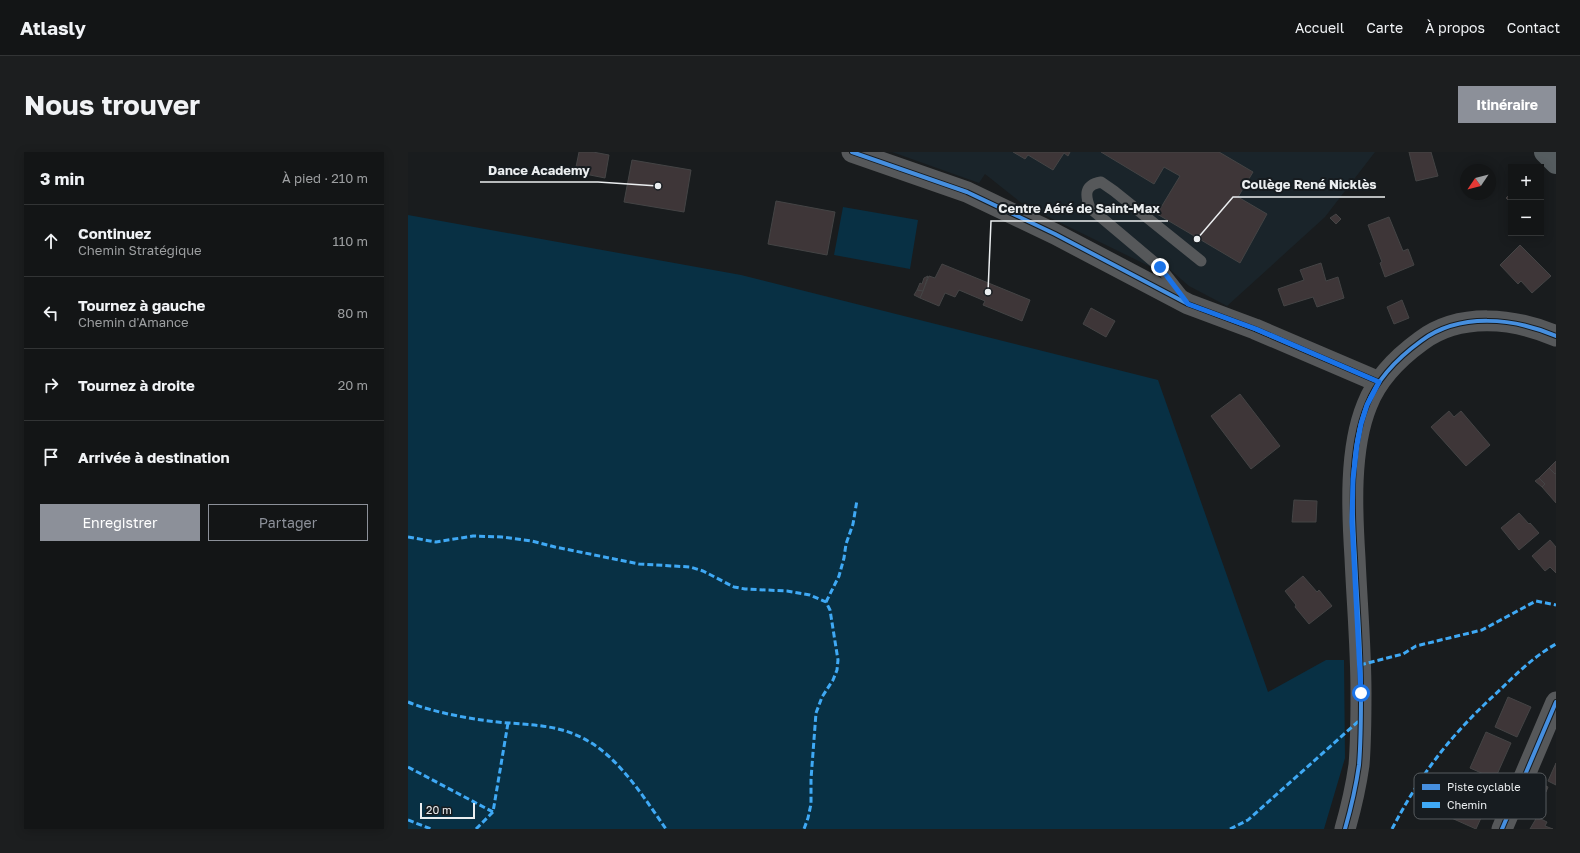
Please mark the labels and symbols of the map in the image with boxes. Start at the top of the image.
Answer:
callout: Dance Academy [480,157,598,182]
text: Dance Academy [488,162,590,178]
north arrow [1460,164,1496,200]
callout: Collège René Nicklès [1233,172,1385,197]
text: Collège René Nicklès [1241,176,1377,192]
callout: Centre Aéré de Saint-Max [991,196,1168,221]
text: Centre Aéré de Saint-Max [998,200,1160,216]
route end [1151,258,1169,276]
route start [1352,684,1370,702]
legend [1414,773,1546,819]
text: Piste cyclable [1447,780,1521,793]
text: Chemin [1447,798,1487,811]
scale bar [420,801,475,820]

